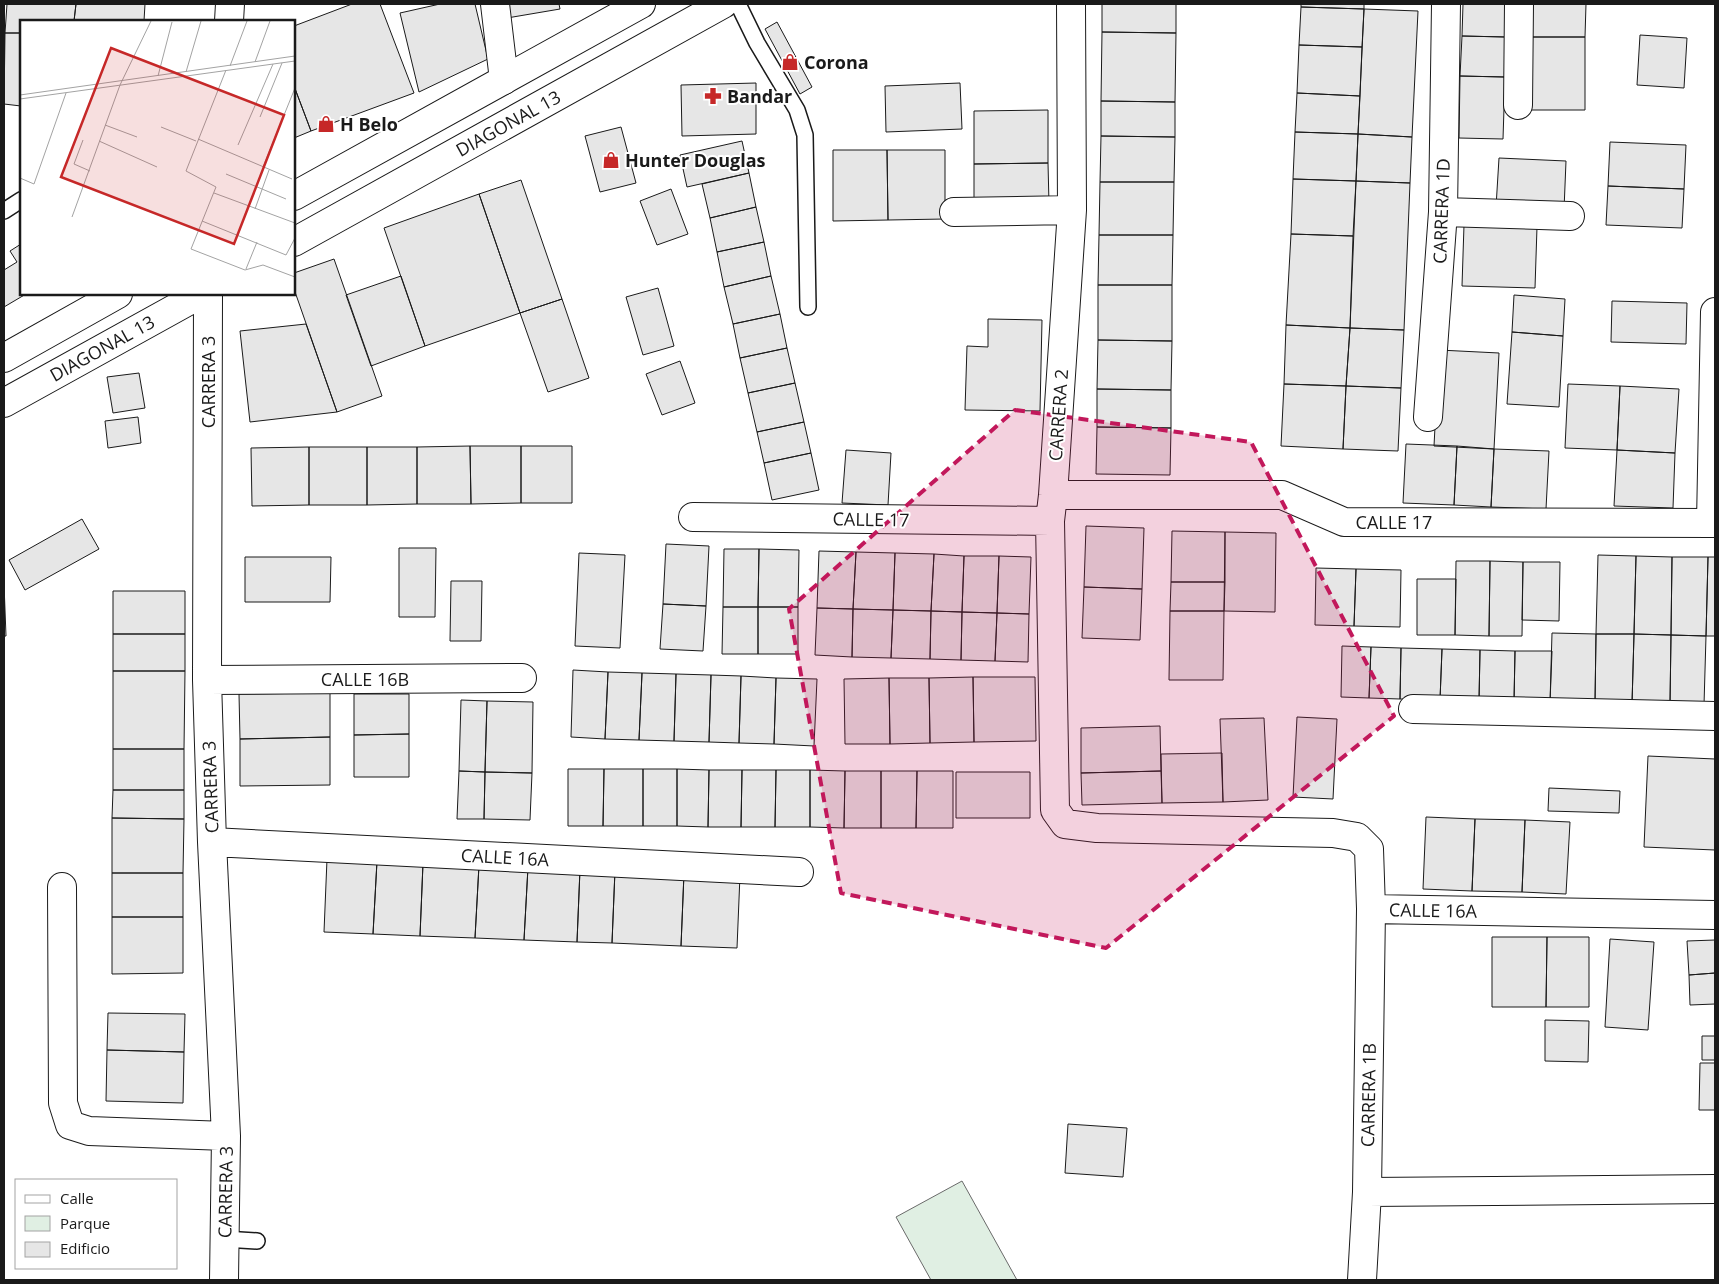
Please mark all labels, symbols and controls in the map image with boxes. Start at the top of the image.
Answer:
inset map [20,20,295,295]
place label: Corona [804,50,869,74]
shop icon: Corona [780,52,800,72]
street label: DIAGONAL 13 [451,84,565,162]
place label: Bandar [727,84,792,108]
pharmacy icon: Bandar [703,86,723,106]
place label: H Belo [340,112,398,136]
shop icon: H Belo [316,114,336,134]
place label: Hunter Douglas [625,148,766,172]
shop icon: Hunter Douglas [601,150,621,170]
street label: CARRERA 1D [1427,158,1455,264]
street label: DIAGONAL 13 [45,309,159,387]
street label: CARRERA 3 [196,336,220,428]
street label: CARRERA 2 [1043,368,1073,462]
street label: CALLE 17 [832,506,910,532]
street label: CALLE 17 [1356,510,1432,534]
street label: CALLE 16B [321,667,409,691]
street label: CARRERA 3 [196,740,224,834]
street label: CALLE 16A [460,843,550,871]
street label: CALLE 16A [1389,897,1478,923]
street label: CARRERA 1B [1355,1043,1381,1147]
street label: CARRERA 3 [212,1146,238,1238]
legend [15,1179,178,1269]
text: Calle [60,1188,94,1208]
text: Parque [60,1213,110,1233]
text: Edificio [60,1238,110,1258]

